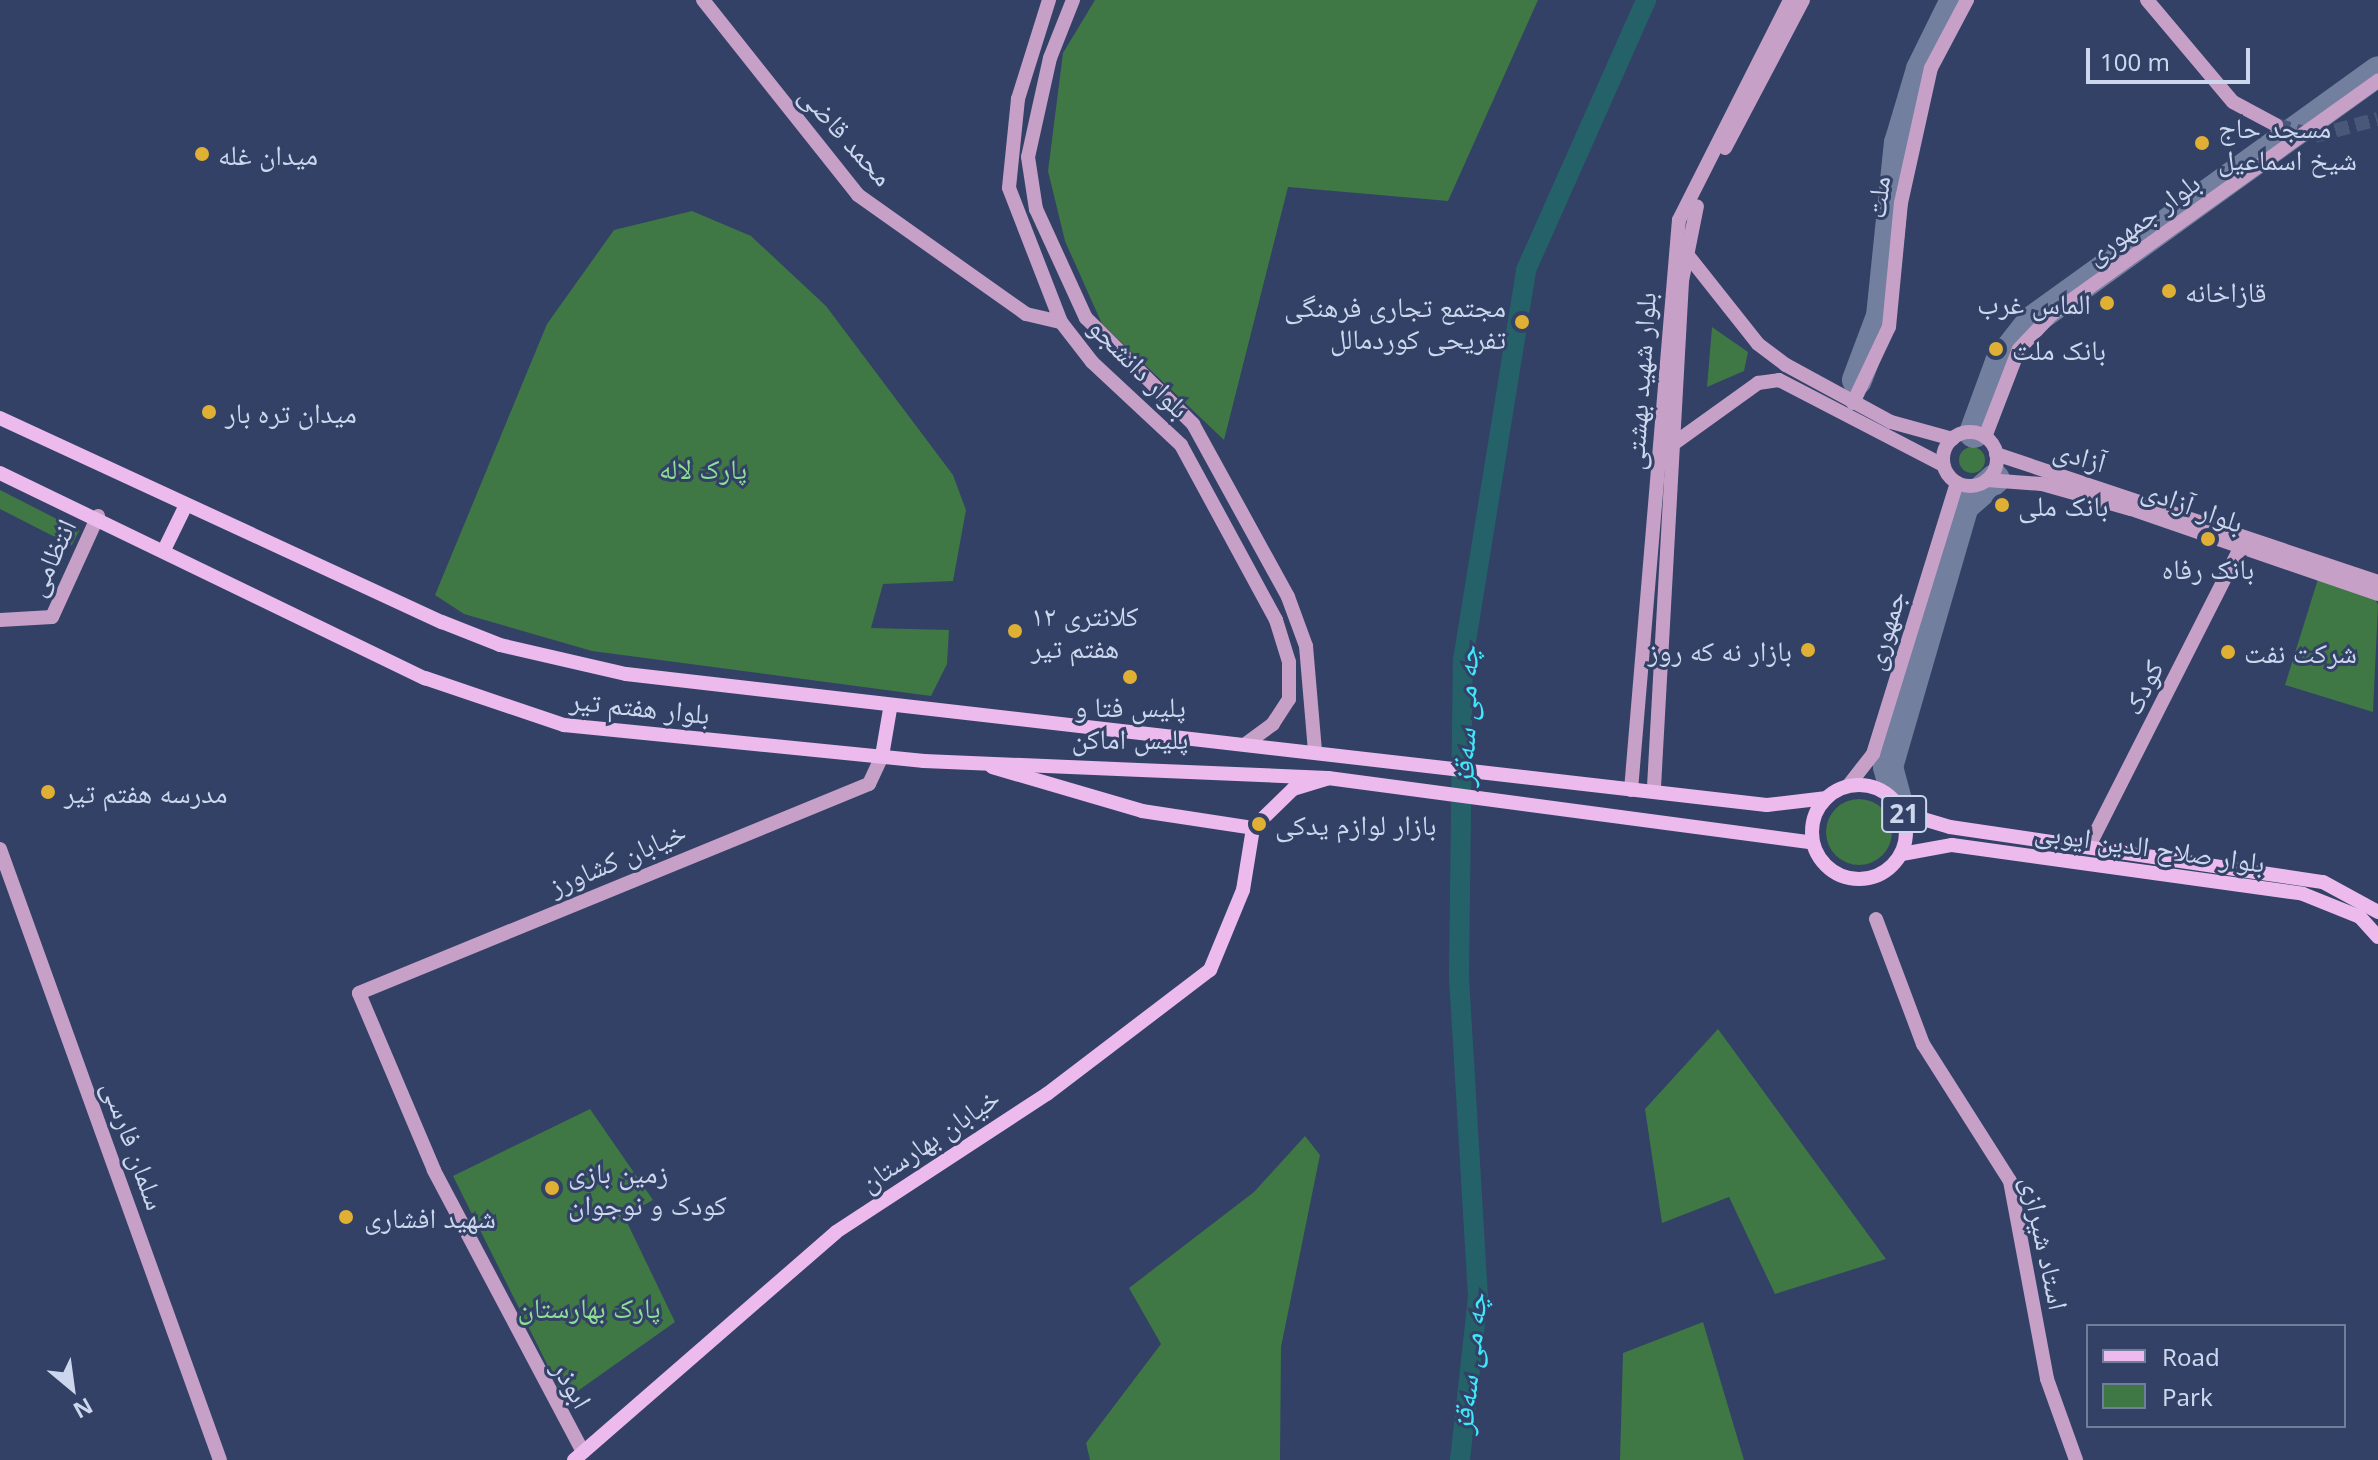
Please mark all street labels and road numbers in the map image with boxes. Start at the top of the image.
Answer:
street label: محمد قاضی [793,78,901,192]
street label: بلوار جمهوری [2078,165,2206,271]
street label: ملت [1858,174,1896,220]
street label: بلوار شهید بهشتی [1616,291,1662,471]
street label: بلوار دانشجو [1083,310,1197,424]
street label: آزادی [2050,432,2110,478]
street label: بلوار آزادی [2138,471,2248,539]
street label: انتظامی [18,513,82,601]
street label: جمهوری [1856,586,1912,674]
street label: کودک [2114,654,2170,720]
street label: بلوار هفتم تیر [568,682,712,730]
road number: 21 [1880,792,1928,836]
street label: بلوار صلاح الدین ایوبی [2033,813,2267,879]
street label: خیابان کشاورز [544,814,690,902]
street label: سلمان فارسی [96,1076,174,1214]
street label: خیابان بهارستان [853,1080,1005,1198]
street label: استاد شیرازی [2015,1173,2077,1313]
street label: ابوذر [546,1354,600,1414]

